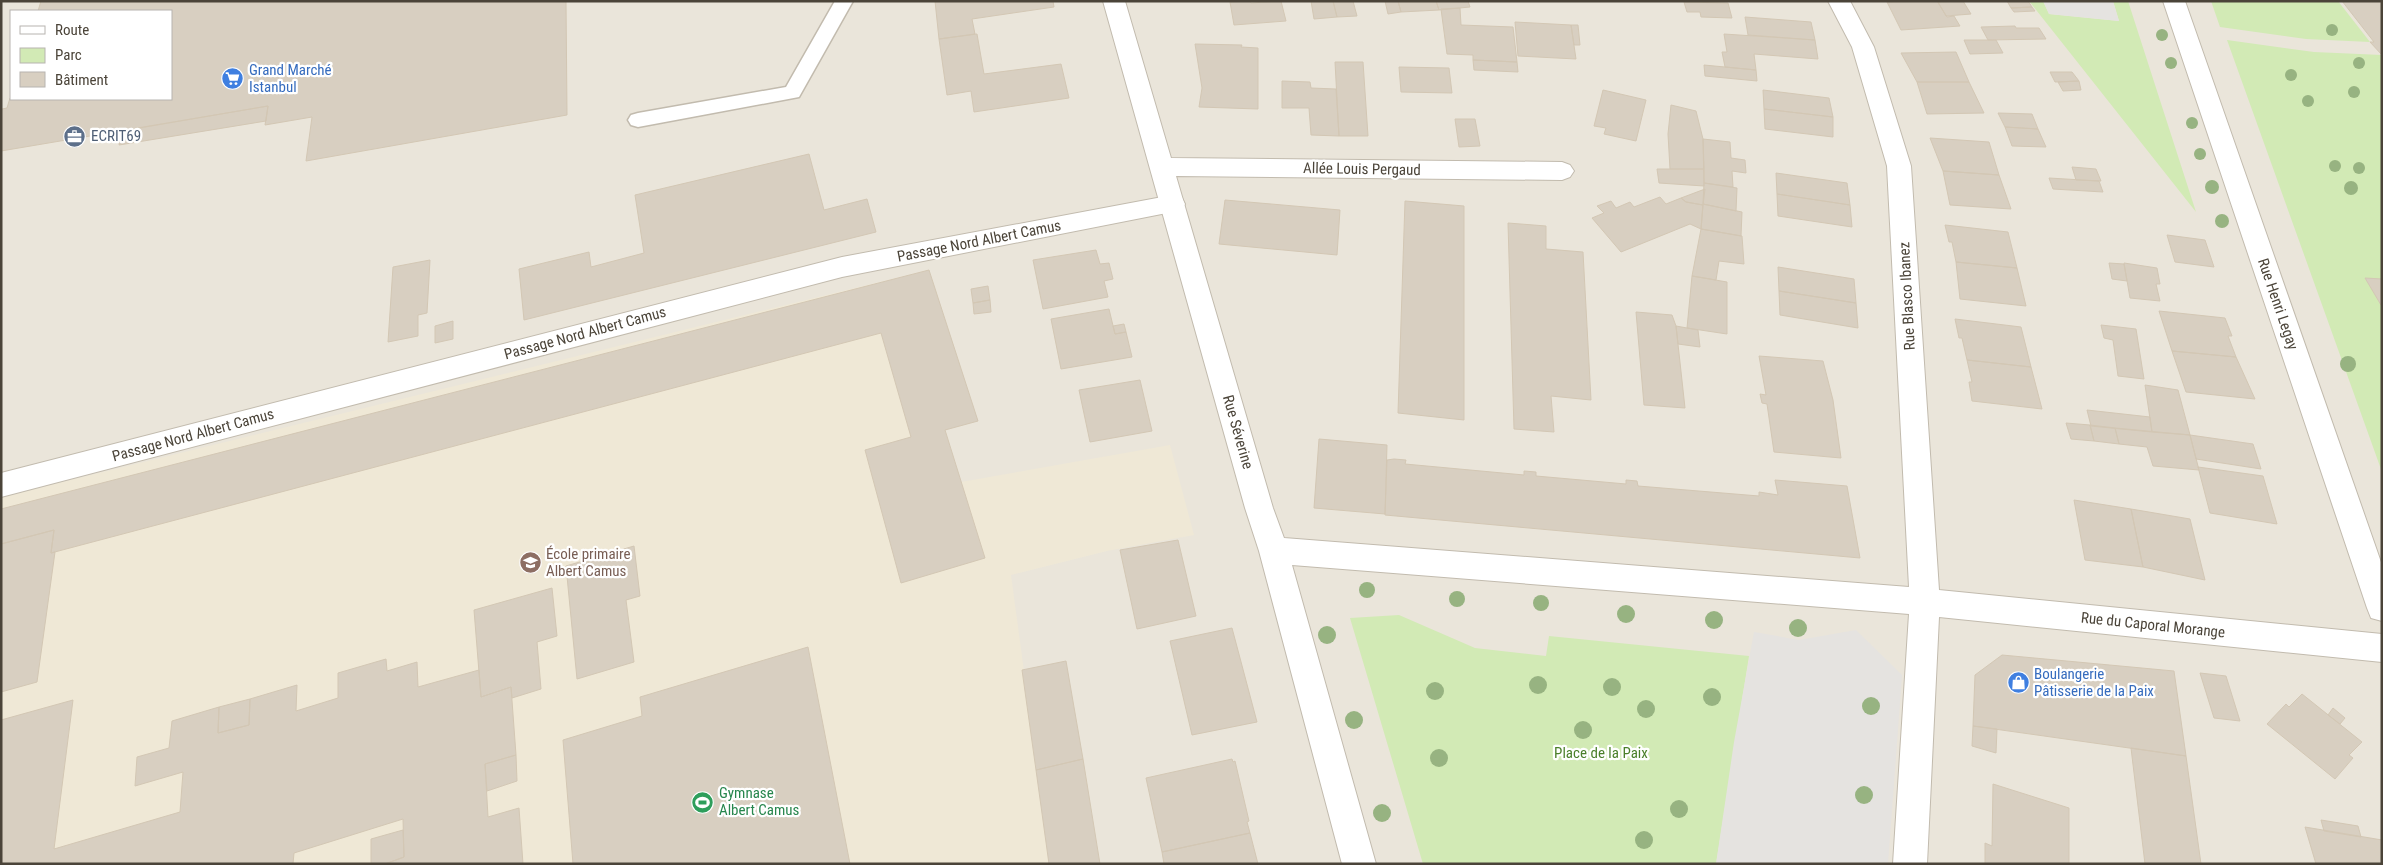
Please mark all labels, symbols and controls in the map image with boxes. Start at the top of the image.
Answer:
legend [10,10,172,100]
text: Route [55,21,89,39]
text: Parc [55,46,82,64]
place label: Grand Marché Istanbul [249,61,332,96]
supermarket icon: Grand Marché Istanbul [221,67,245,91]
text: Bâtiment [55,71,108,89]
office icon: ECRIT69 [63,124,87,148]
place label: ECRIT69 [91,127,141,145]
street label: Allée Louis Pergaud [1303,159,1421,179]
street label: Passage Nord Albert Camus [895,216,1063,266]
street label: Rue Blasco Ibanez [1895,241,1919,351]
street label: Rue Henri Legay [2254,256,2302,352]
street label: Passage Nord Albert Camus [502,303,668,363]
street label: Rue Séverine [1219,393,1257,471]
street label: Passage Nord Albert Camus [110,405,276,465]
place label: École primaire Albert Camus [546,545,631,580]
school or university icon: École primaire Albert Camus [518,551,542,575]
street label: Rue du Caporal Morange [2080,608,2226,642]
place label: Boulangerie Pâtisserie de la Paix [2034,665,2154,700]
shop icon: Boulangerie Pâtisserie de la Paix [2006,671,2030,695]
park label: Place de la Paix [1554,744,1648,762]
place label: Gymnase Albert Camus [719,784,800,819]
sports icon: Gymnase Albert Camus [691,790,715,814]

